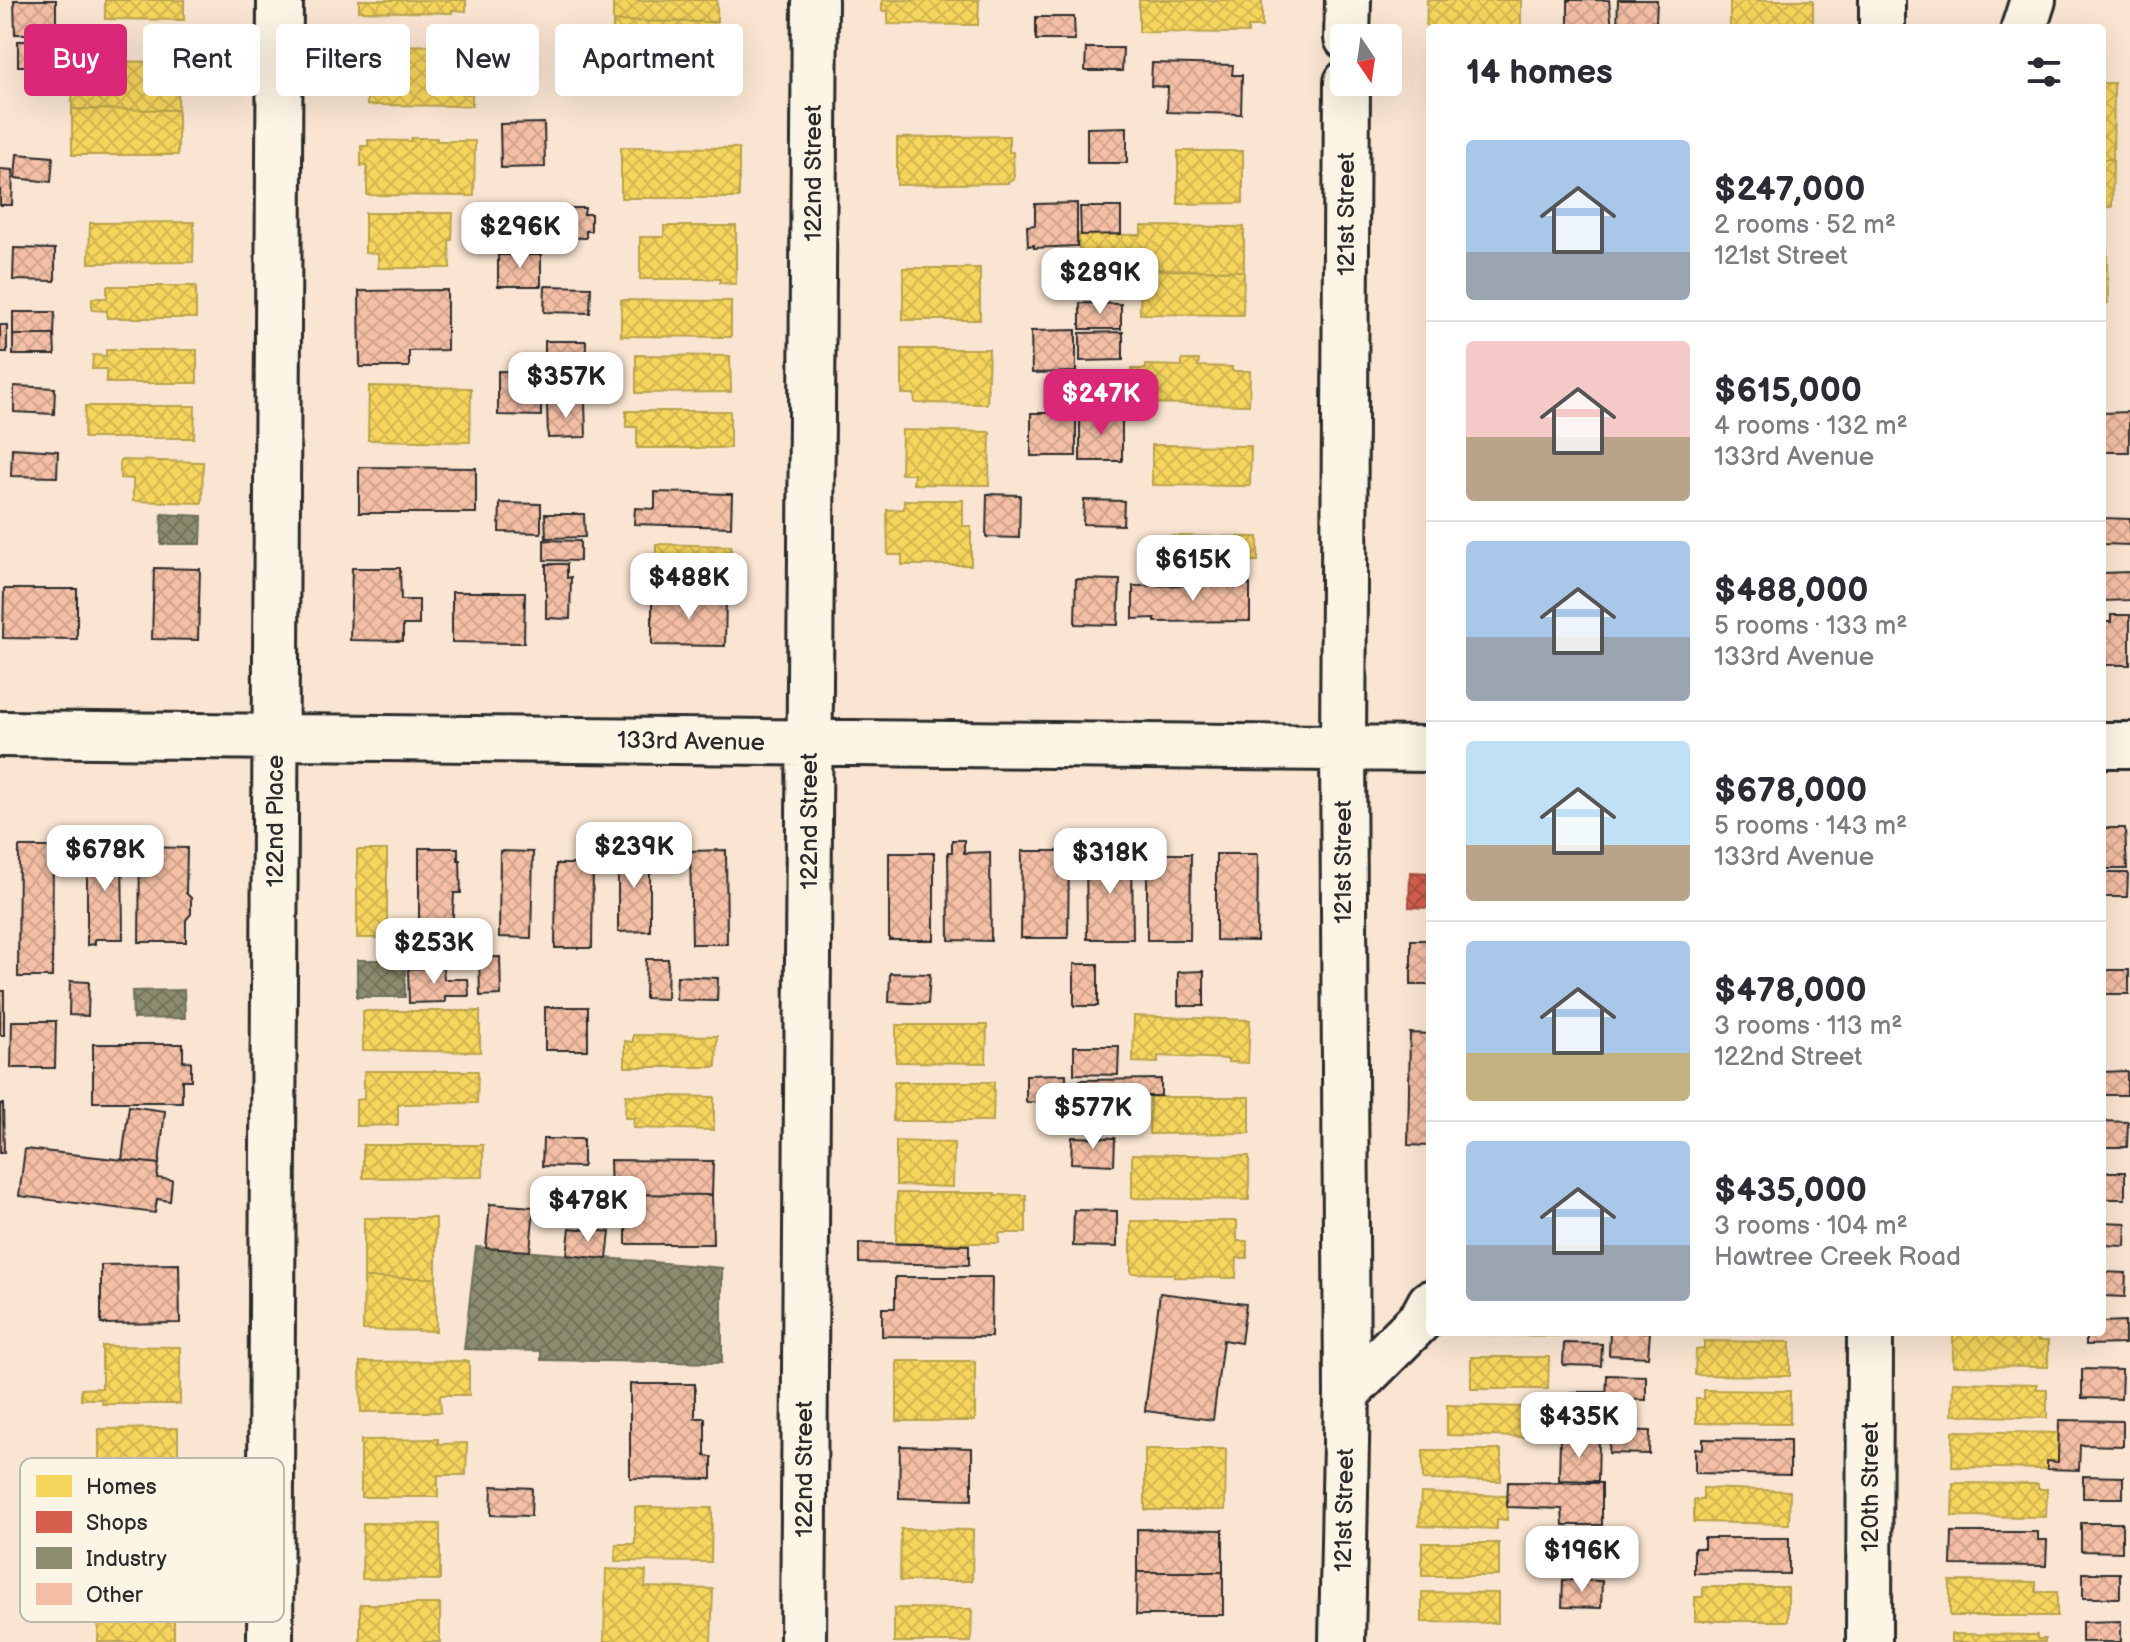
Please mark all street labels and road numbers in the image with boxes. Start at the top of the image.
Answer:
street label: 122nd Street [799,104,828,241]
street label: 121st Street [1332,152,1361,276]
street label: 133rd Avenue [617,726,765,757]
street label: 122nd Street [795,752,824,889]
street label: 122nd Place [261,755,290,887]
street label: 121st Street [1329,800,1358,924]
street label: 122nd Street [790,1400,819,1537]
street label: 120th Street [1856,1421,1885,1552]
street label: 121st Street [1329,1447,1360,1572]

